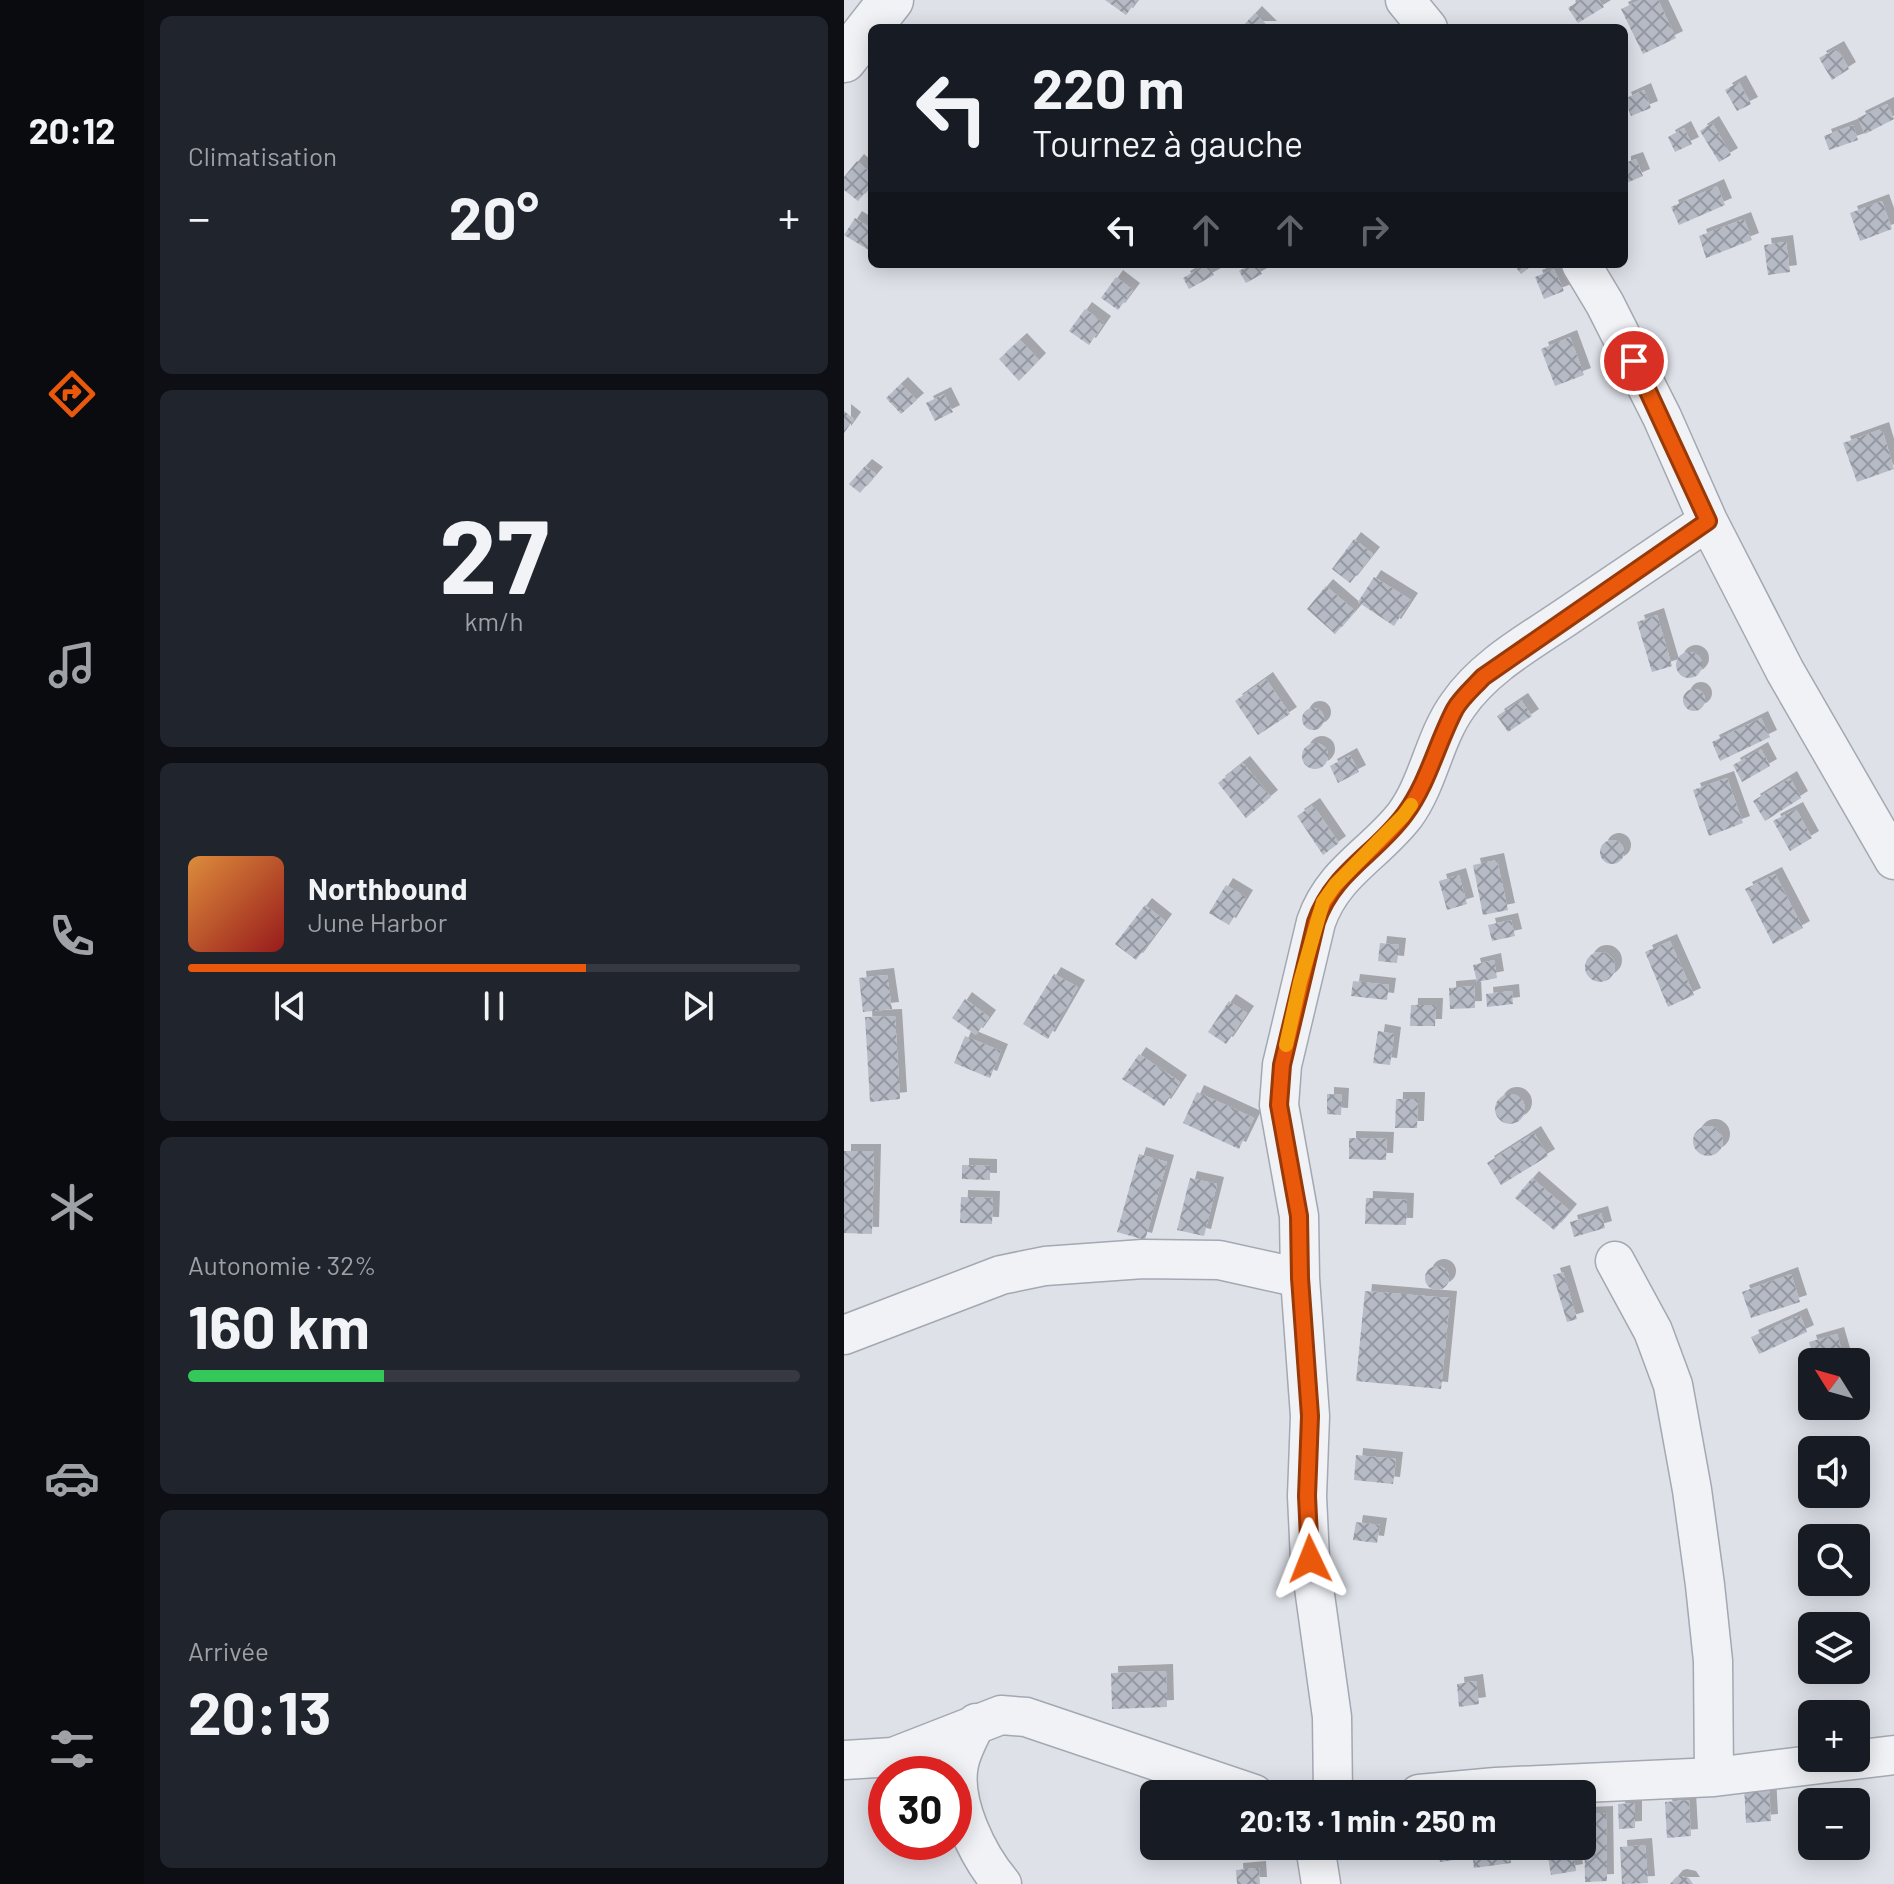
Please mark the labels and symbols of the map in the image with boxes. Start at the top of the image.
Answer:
pin [1600,327,1668,395]
north arrow [1798,1348,1870,1420]
position arrow [1268,1517,1352,1601]
speed limit sign: 30 [868,1756,972,1860]

